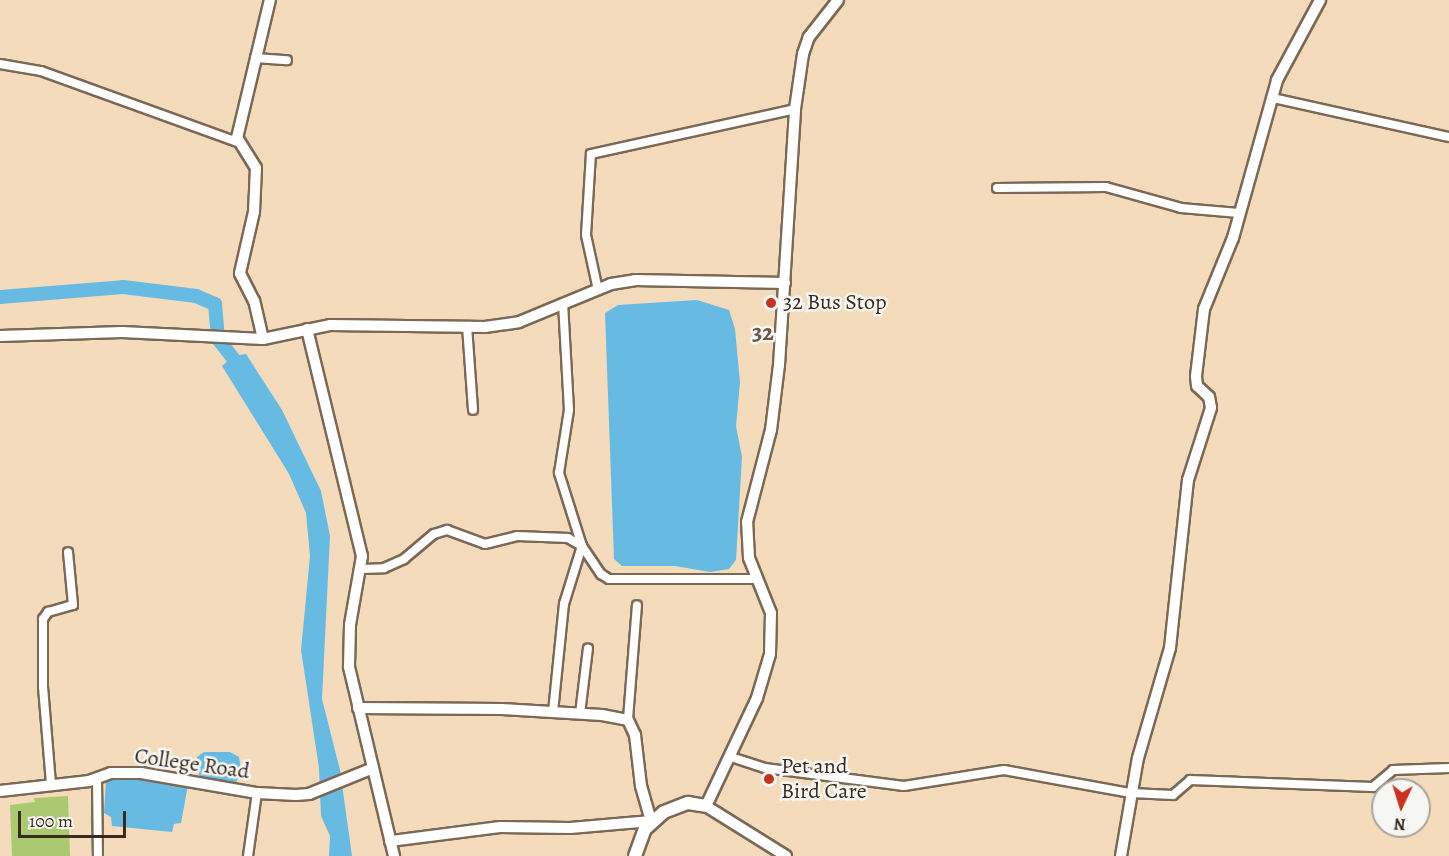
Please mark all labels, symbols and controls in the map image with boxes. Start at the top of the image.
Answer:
place label: 32 Bus Stop [783,290,887,316]
marker: 32 Bus Stop [764,296,778,310]
district label: 32 [752,319,774,347]
street label: College Road [133,743,251,785]
place label: Pet and Bird Care [781,753,867,804]
marker: Pet and Bird Care [762,772,776,786]
north arrow [1371,778,1431,838]
scale bar [21,799,129,837]
text: 100 m [29,809,73,833]
text: N [1393,813,1406,835]

